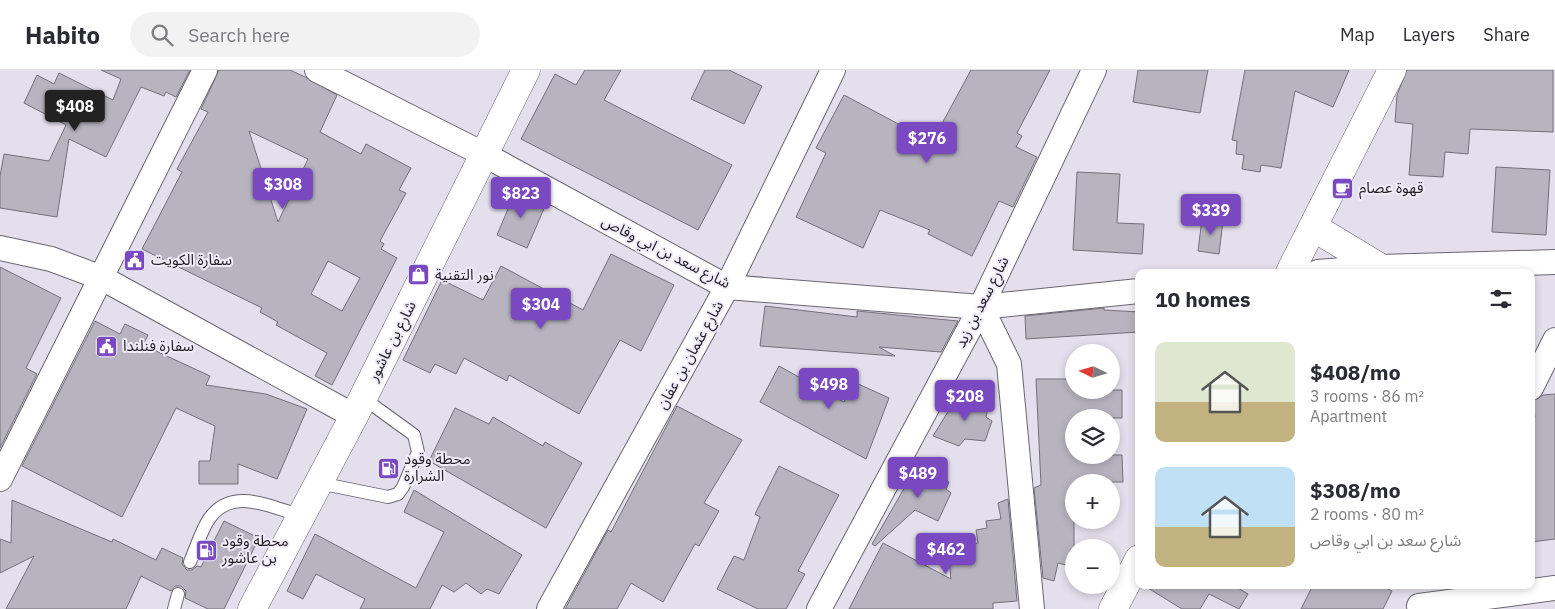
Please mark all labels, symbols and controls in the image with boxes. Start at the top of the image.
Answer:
search box [130,12,480,57]
text: Habito [25,19,100,51]
icon: search [148,21,176,49]
text: Search here [188,23,290,47]
text: Map [1340,23,1375,46]
text: Layers [1403,23,1455,46]
text: Share [1483,23,1530,46]
pin: $408 [45,90,105,132]
text: $408 [56,96,94,116]
pin: $276 [897,122,957,164]
text: $276 [908,128,946,148]
pin: $308 [253,168,313,210]
text: $308 [264,174,302,194]
pin: $823 [491,176,551,219]
cafe icon: قهوة عصام [1331,176,1355,200]
place label: قهوة عصام [1359,178,1424,199]
text: $823 [502,183,540,203]
pin: $339 [1181,194,1241,236]
text: $339 [1192,200,1230,220]
street label: شارع سعد بن ابي وقاص [597,211,734,295]
public building icon: سفارة الكويت [123,248,147,272]
place label: سفارة الكويت [151,250,232,269]
street label: شارع سعد بن زيد [950,253,1015,352]
shop icon: نور التقنية [407,263,431,287]
place label: نور التقنية [435,265,494,284]
text: 10 homes [1155,285,1251,313]
icon: filters [1487,285,1515,313]
pin: $304 [511,288,571,330]
text: $304 [522,294,560,314]
street label: شارع بن عاشور [363,297,423,386]
street label: شارع عثمان بن عفان [652,297,730,414]
public building icon: سفارة فنلندا [95,334,119,358]
place label: سفارة فنلندا [123,336,194,355]
north arrow [1065,344,1120,399]
map controls [1065,344,1120,594]
text: $408/mo [1310,358,1401,386]
icon: home [1195,362,1255,422]
pin: $498 [799,368,859,410]
text: $498 [810,374,848,394]
pin: $208 [935,380,995,422]
text: $208 [946,386,984,406]
text: 3 rooms · 86 m² [1310,386,1424,406]
text: Apartment [1310,406,1387,426]
button: layers [1065,409,1120,464]
place label: محطة وقود الشرارة [404,449,471,485]
fuel station icon: محطة وقود الشرارة [376,456,400,480]
pin: $489 [888,456,948,499]
text: $489 [899,463,937,483]
button: + [1065,474,1120,529]
text: $308/mo [1310,476,1401,504]
icon: home [1195,487,1255,547]
text: 2 rooms · 80 m² [1310,504,1424,524]
text: شارع سعد بن ابي وقاص [1310,530,1461,550]
place label: محطة وقود بن عاشور [221,531,289,567]
pin: $462 [916,532,976,575]
fuel station icon: محطة وقود بن عاشور [194,538,218,562]
text: $462 [927,539,965,559]
button: − [1065,539,1120,594]

